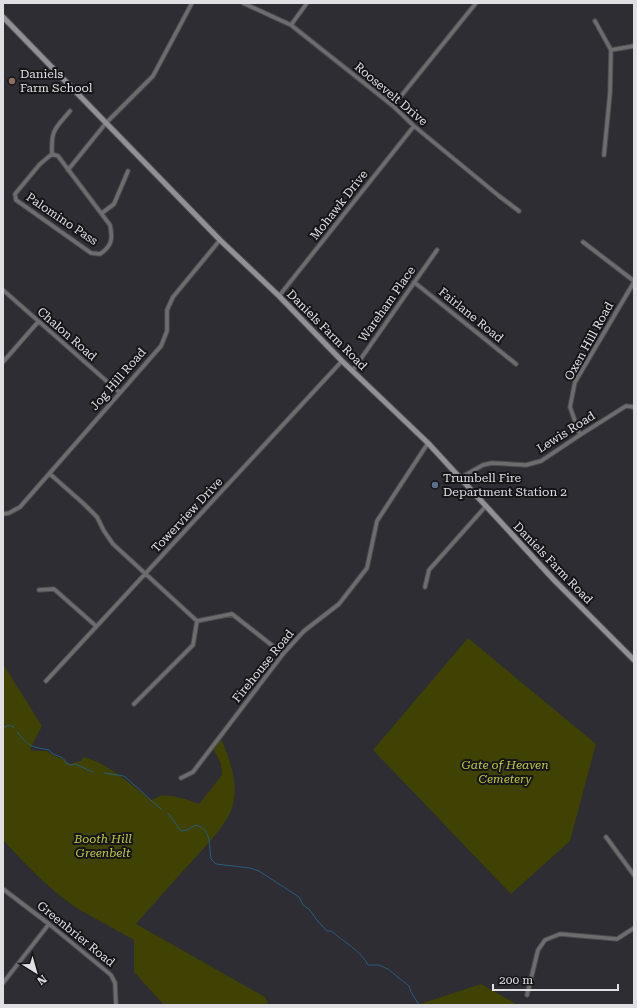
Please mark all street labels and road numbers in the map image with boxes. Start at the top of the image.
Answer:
street label: Roosevelt Drive [352,59,431,129]
street label: Mohawk Drive [307,167,371,243]
street label: Palomino Pass [24,190,101,248]
street label: Wareham Place [356,263,418,344]
street label: Fairlane Road [436,285,506,345]
street label: Daniels Farm Road [284,287,370,373]
street label: Oxen Hill Road [562,299,616,383]
street label: Chalon Road [34,304,100,364]
street label: Jog Hill Road [87,345,149,413]
street label: Lewis Road [534,408,598,455]
street label: Towerview Drive [149,474,226,555]
street label: Daniels Farm Road [511,519,596,607]
street label: Firehouse Road [229,627,297,705]
street label: Greenbrier Road [34,898,118,970]

